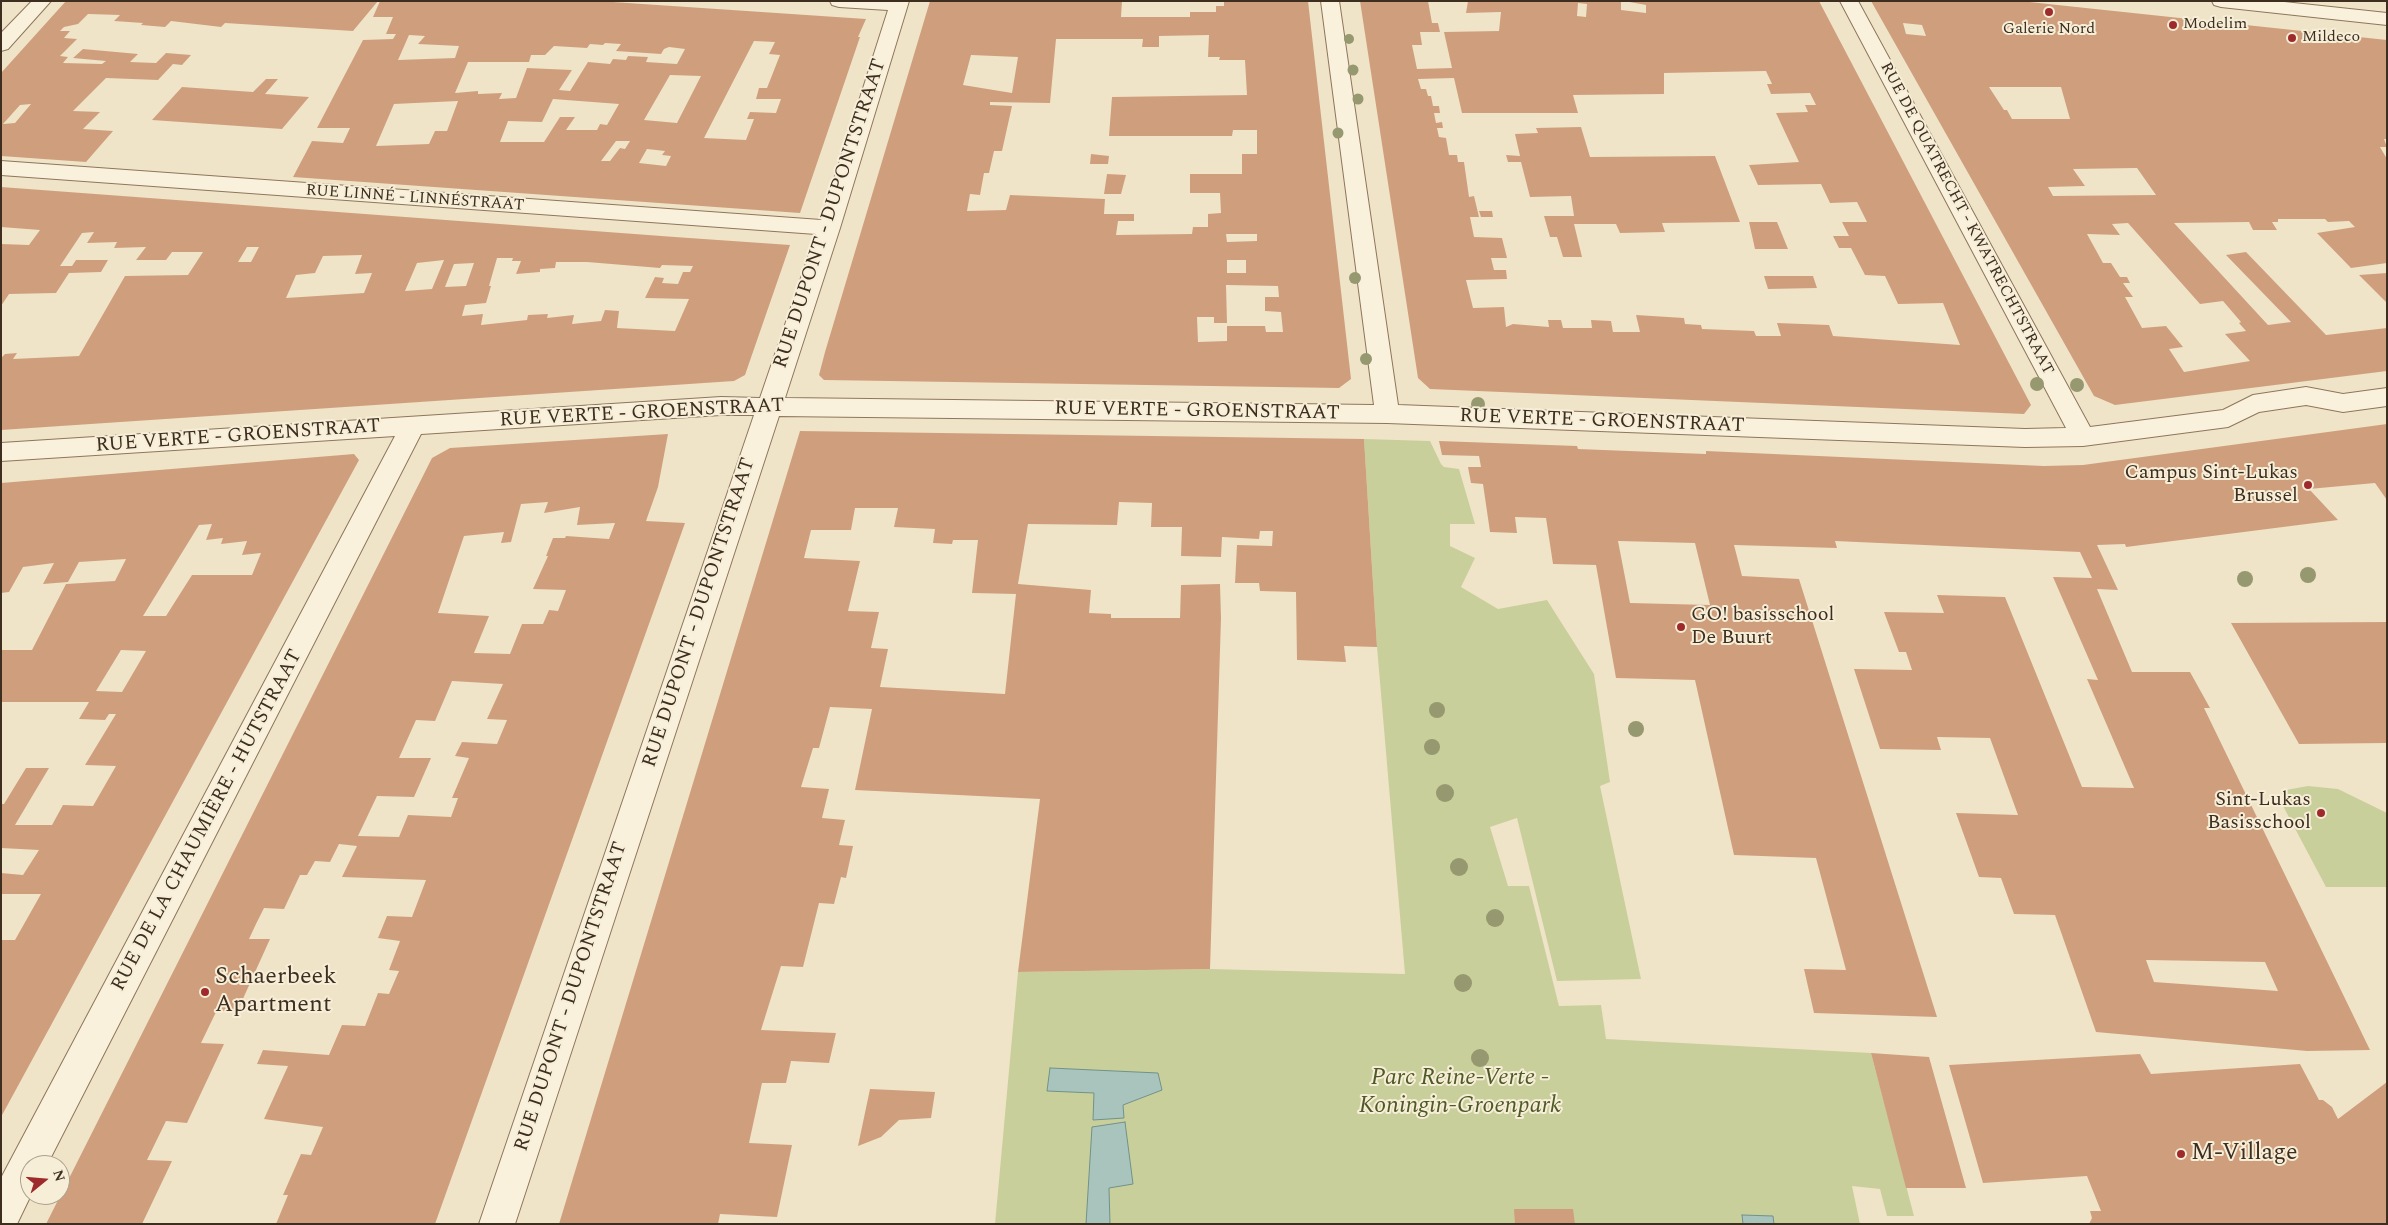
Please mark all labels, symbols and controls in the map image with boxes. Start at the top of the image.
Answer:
marker: Galerie Nord [2043,6,2055,18]
place label: Modelim [2183,15,2247,35]
marker: Modelim [2167,19,2179,31]
place label: Galerie Nord [2003,20,2095,40]
place label: Mildeco [2302,28,2360,48]
marker: Mildeco [2286,32,2298,44]
street label: RUE DUPONT - DUPONTSTRAAT [770,56,892,372]
street label: RUE DE QUATRECHT - KWATRECHTSTRAAT [1875,60,2057,378]
street label: RUE LINNÉ - LINNÉSTRAAT [305,182,525,216]
street label: RUE VERTE - GROENSTRAAT [499,395,785,433]
street label: RUE VERTE - GROENSTRAAT [1054,398,1340,426]
street label: RUE VERTE - GROENSTRAAT [1459,405,1745,439]
street label: RUE VERTE - GROENSTRAAT [95,415,381,459]
street label: RUE DUPONT - DUPONTSTRAAT [639,455,761,771]
place label: Campus Sint-Lukas Brussel [2124,462,2298,509]
marker: Campus Sint-Lukas Brussel [2302,479,2314,491]
place label: GO! basisschool De Buurt [1691,604,1834,651]
marker: GO! basisschool De Buurt [1675,621,1687,633]
street label: RUE DE LA CHAUMIÈRE - HUTSTRAAT [107,646,309,996]
place label: Sint-Lukas Basisschool [2207,789,2311,836]
marker: Sint-Lukas Basisschool [2315,807,2327,819]
street label: RUE DUPONT - DUPONTSTRAAT [511,839,633,1155]
place label: Schaerbeek Apartment [215,964,337,1020]
marker: Schaerbeek Apartment [199,986,211,998]
park label: Parc Reine-Verte - Koningin-Groenpark [1359,1065,1561,1121]
place label: M-Village [2191,1140,2298,1168]
marker: M-Village [2175,1148,2187,1160]
north arrow [20,1155,70,1205]
text: N [47,1167,71,1184]

